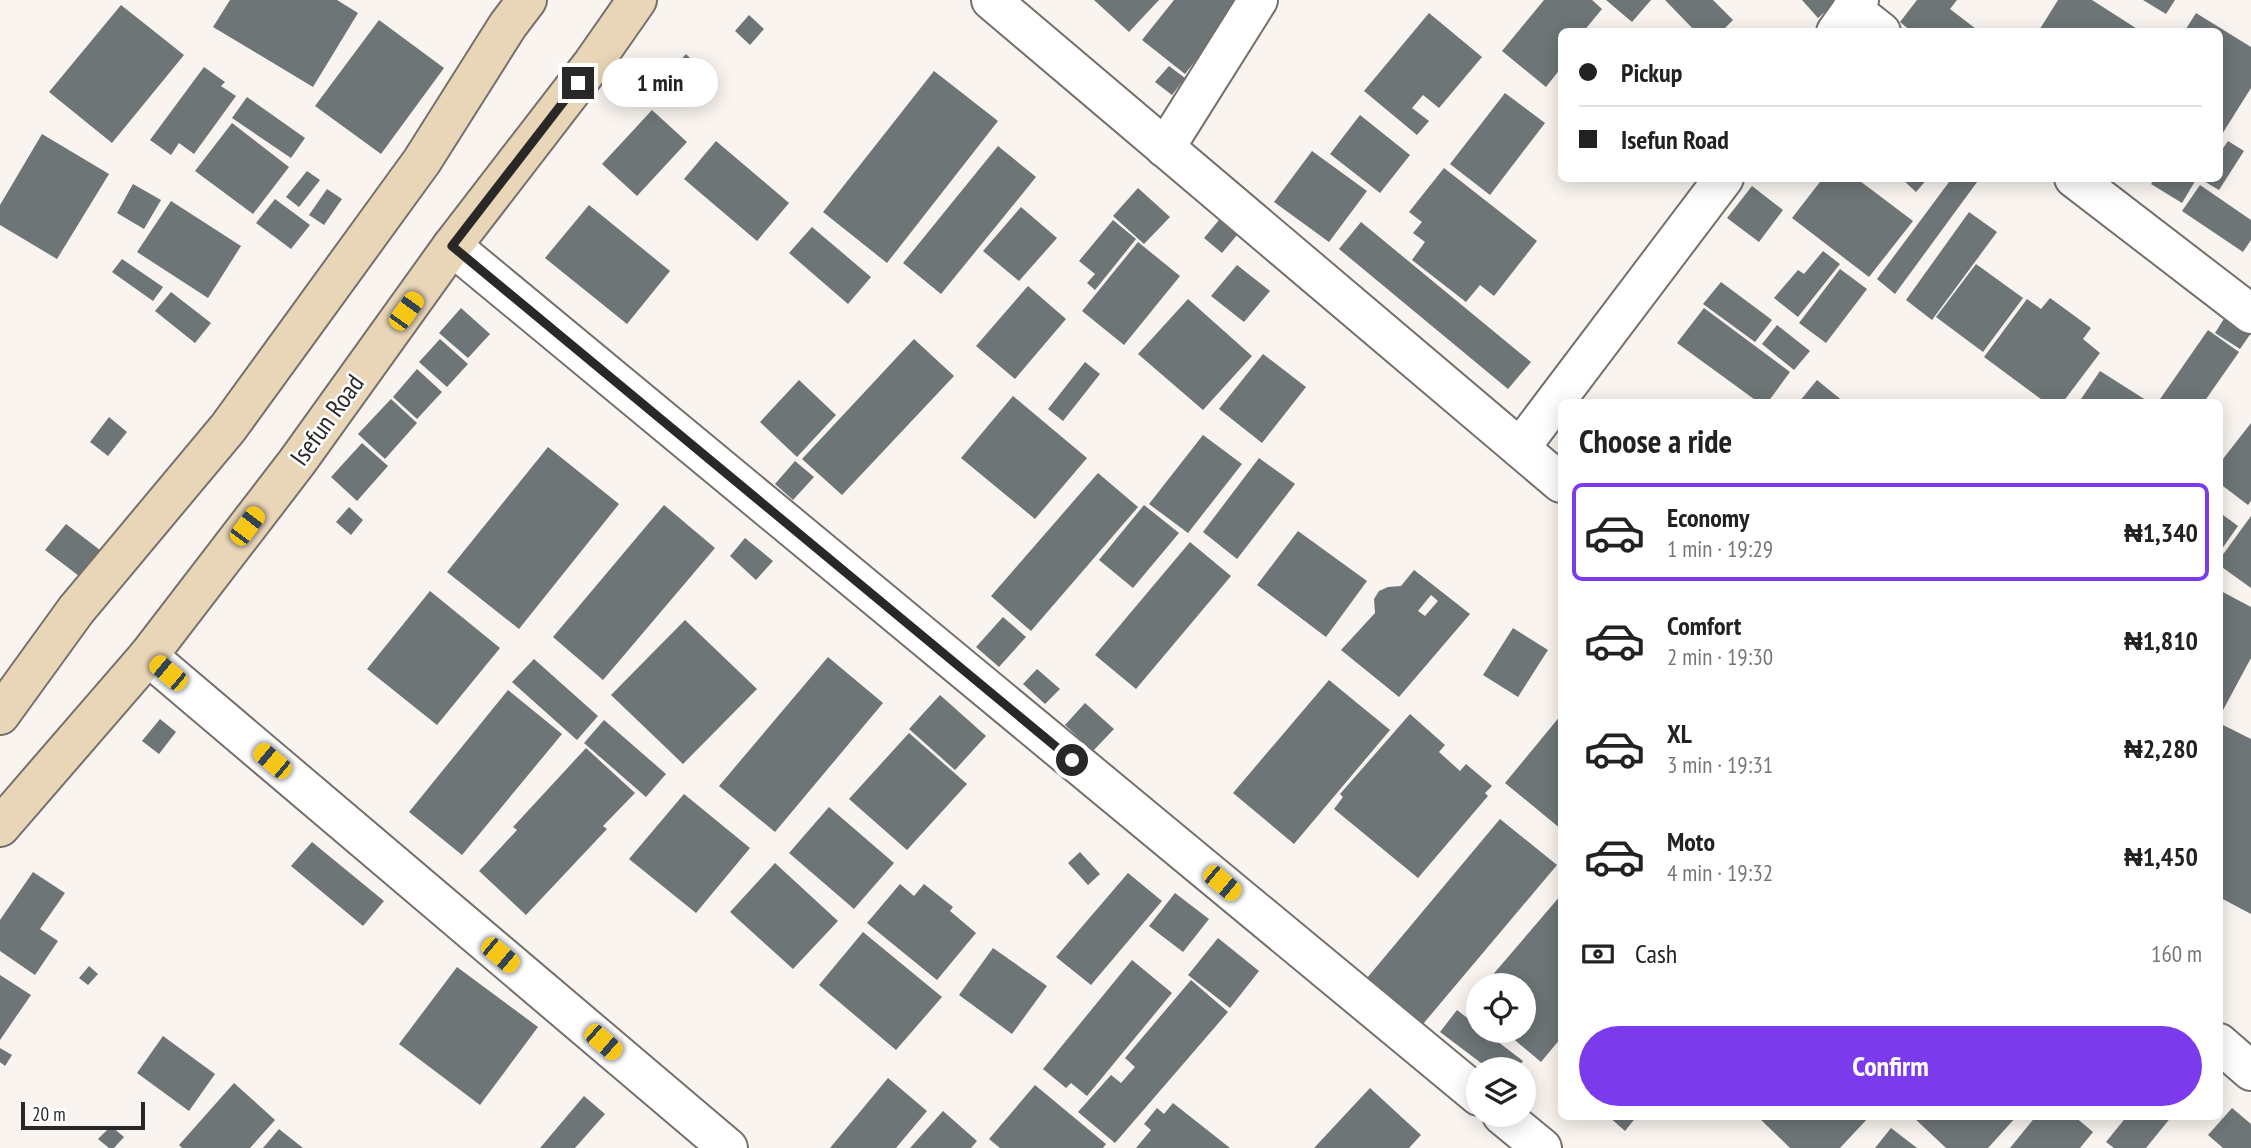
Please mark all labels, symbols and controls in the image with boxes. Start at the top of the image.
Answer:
text: Pickup [1621,56,1682,89]
callout: 1 min [602,58,718,108]
route end [562,67,594,99]
text: 1 min [637,68,683,97]
text: Isefun Road [1621,123,1729,156]
car [386,288,427,334]
street label: Isefun Road [282,368,371,472]
text: Choose a ride [1579,420,1732,462]
icon: car [1583,501,1646,564]
text: Economy [1667,501,1749,534]
car [226,503,269,549]
text: ₦1,340 [2124,516,2198,549]
text: 1 min · 19:29 [1667,534,1773,563]
icon: car [1583,609,1646,672]
text: Comfort [1667,609,1741,642]
text: ₦1,810 [2124,624,2198,657]
text: 2 min · 19:30 [1667,642,1773,671]
car [146,651,191,695]
icon: car [1583,717,1646,780]
text: XL [1667,717,1692,750]
text: ₦2,280 [2124,732,2198,765]
car [250,739,295,783]
route start [1056,744,1088,776]
text: 3 min · 19:31 [1667,750,1773,779]
icon: car [1583,825,1646,888]
text: Moto [1667,825,1715,858]
text: ₦1,450 [2124,840,2198,873]
text: 4 min · 19:32 [1667,858,1773,887]
car [1200,861,1245,905]
car [478,933,523,977]
icon: cash [1579,935,1617,973]
text: Cash [1635,937,1677,970]
text: 160 m [2151,939,2202,968]
map controls [1466,973,1536,1127]
button: locate [1466,973,1536,1043]
car [581,1020,626,1064]
button: Confirm [1579,1026,2202,1106]
button: layers [1466,1057,1536,1127]
scale bar [21,1099,145,1131]
text: 20 m [32,1102,66,1126]

